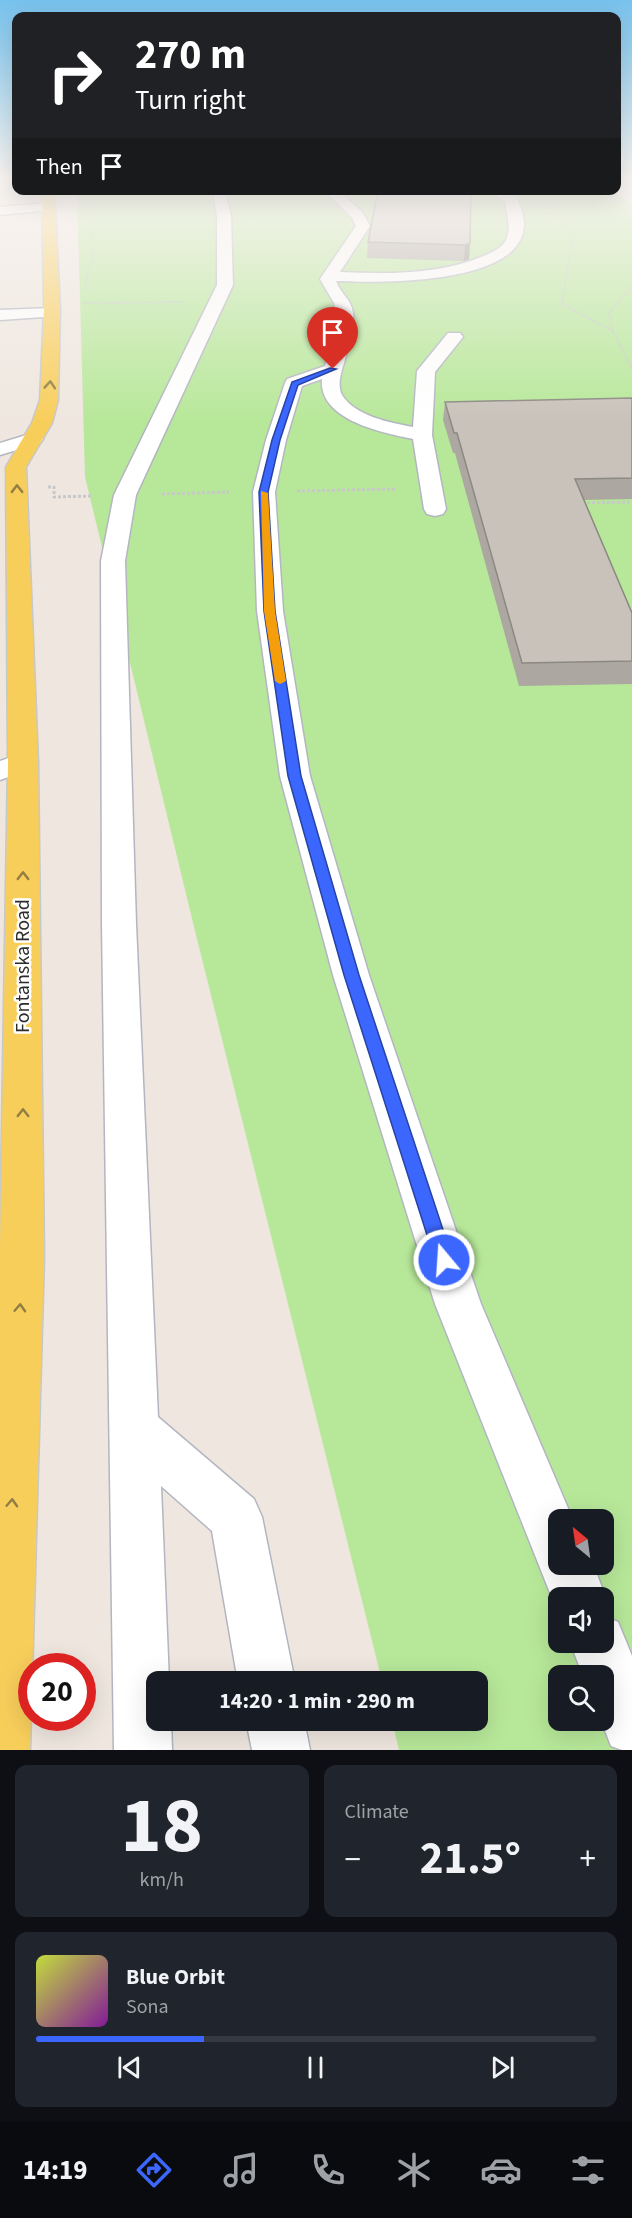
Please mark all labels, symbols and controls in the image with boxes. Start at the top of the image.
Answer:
text: 270 m [135,25,246,85]
icon: right [36,36,114,114]
text: Turn right [135,81,246,120]
icon: arrive [95,150,128,183]
text: Then [36,151,83,183]
pin [307,307,358,369]
icon: arrive [316,316,349,349]
one-way arrow [43,380,56,389]
one-way arrow [10,484,23,493]
one-way arrow [17,871,29,880]
street label: Fontanska Road [9,899,37,1033]
one-way arrow [17,1108,29,1117]
position arrow [412,1228,476,1292]
one-way arrow [14,1303,27,1312]
one-way arrow [5,1498,18,1507]
north arrow [548,1509,614,1575]
map controls [548,1509,614,1731]
button: sound [548,1587,614,1653]
speed limit sign: 20 [18,1653,96,1731]
button: search [548,1665,614,1731]
text: 14:20 · 1 min · 290 m [219,1685,415,1717]
text: 18 [121,1771,203,1882]
text: Climate [345,1798,409,1826]
text: 21.5° [420,1827,521,1891]
text: − [345,1836,361,1883]
text: + [580,1836,596,1883]
text: km/h [140,1866,184,1894]
text: Blue Orbit [126,1961,225,1993]
text: Sona [126,1993,169,2021]
icon: previous [113,2051,146,2084]
icon: pause [299,2051,332,2084]
icon: next [486,2051,519,2084]
icon: directions [133,2149,175,2191]
icon: music [220,2149,262,2191]
icon: phone [307,2149,349,2191]
icon: climate [393,2149,435,2191]
icon: car [480,2149,522,2191]
icon: filters [567,2149,609,2191]
text: 14:19 [22,2151,88,2190]

